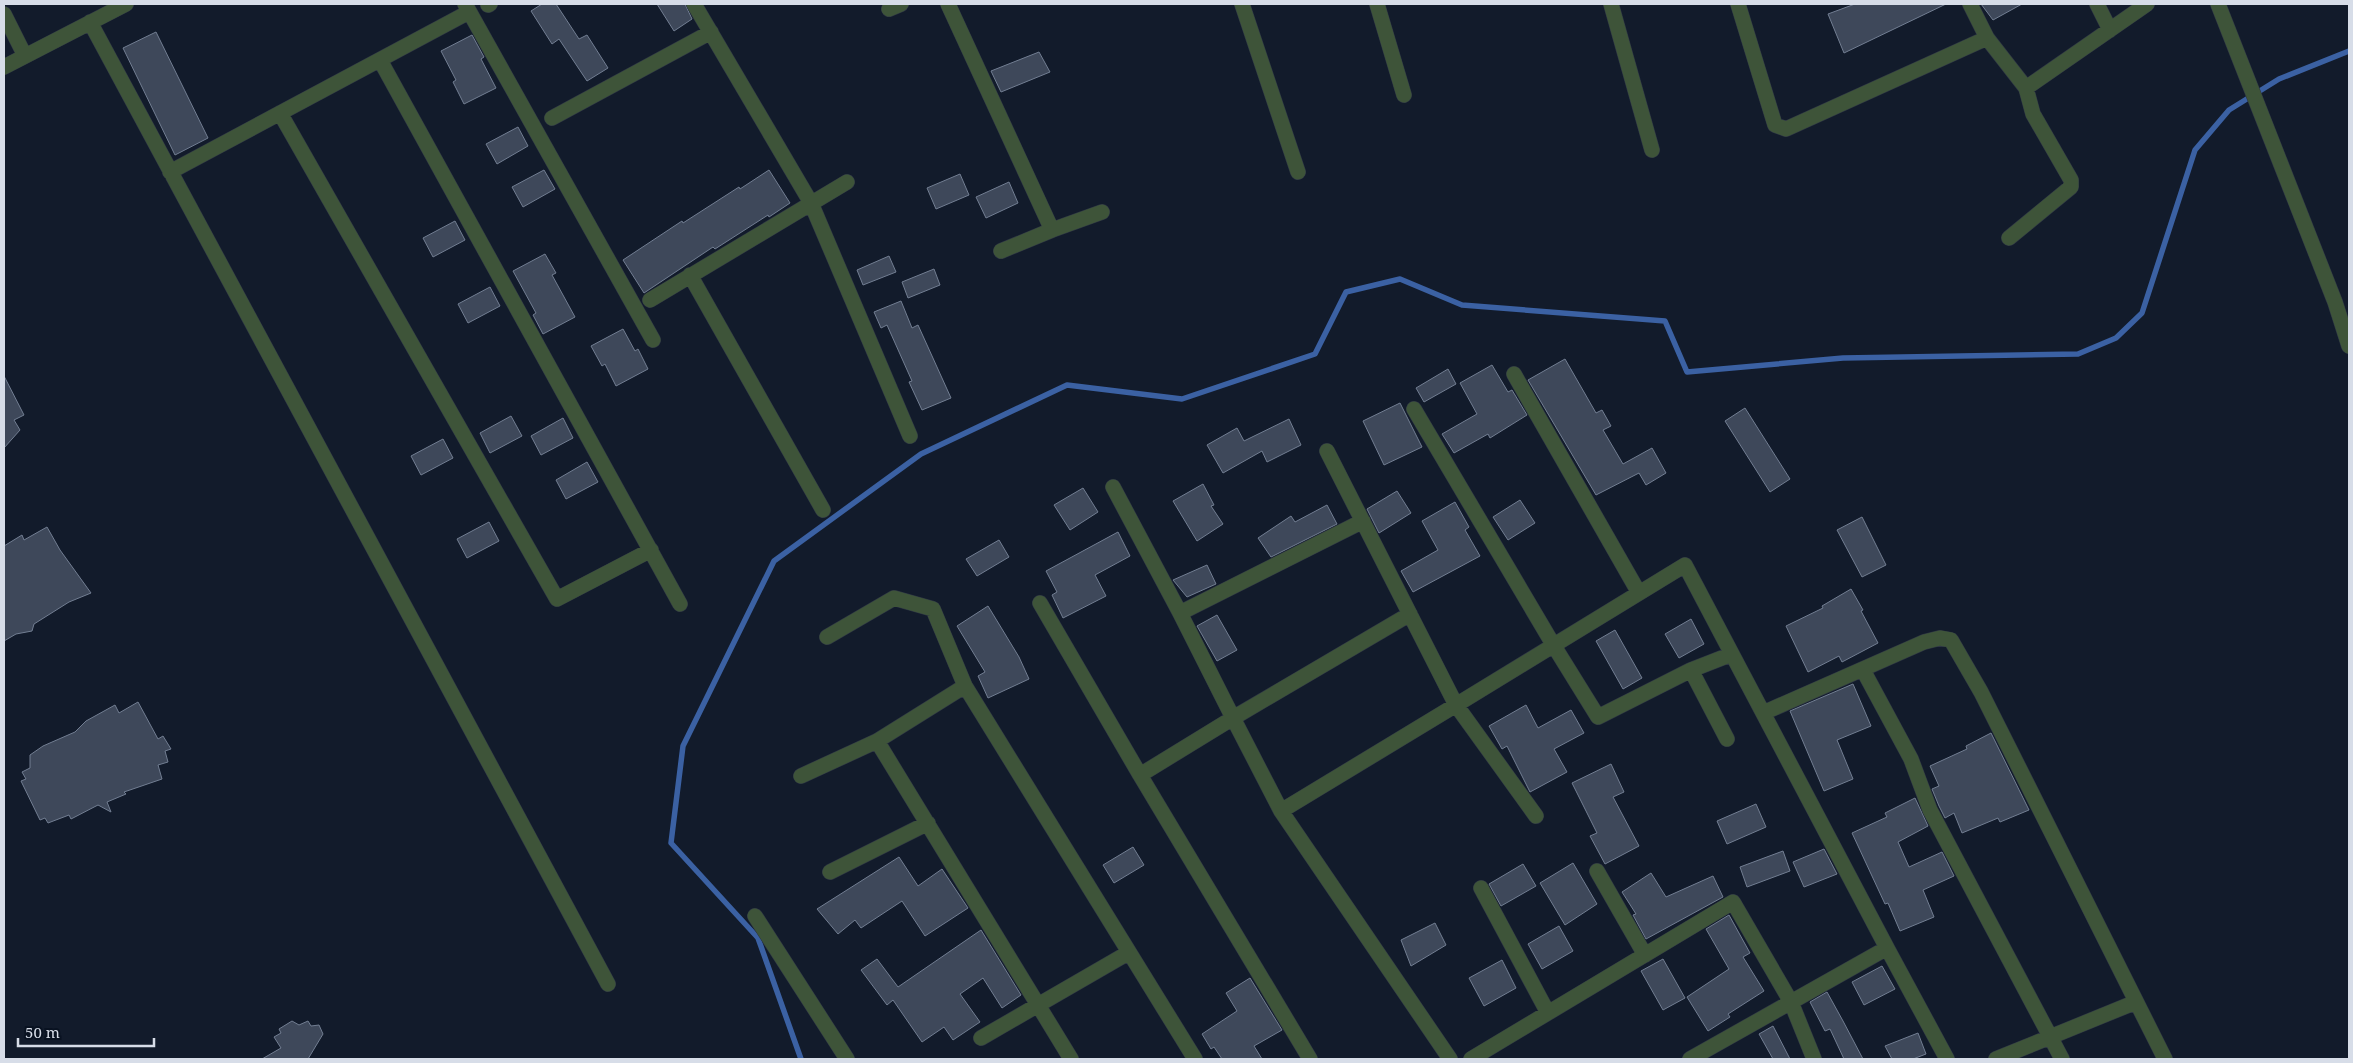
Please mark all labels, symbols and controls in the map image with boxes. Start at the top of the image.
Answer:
scale bar [18,1016,154,1048]
text: 50 m [25,1022,60,1042]

